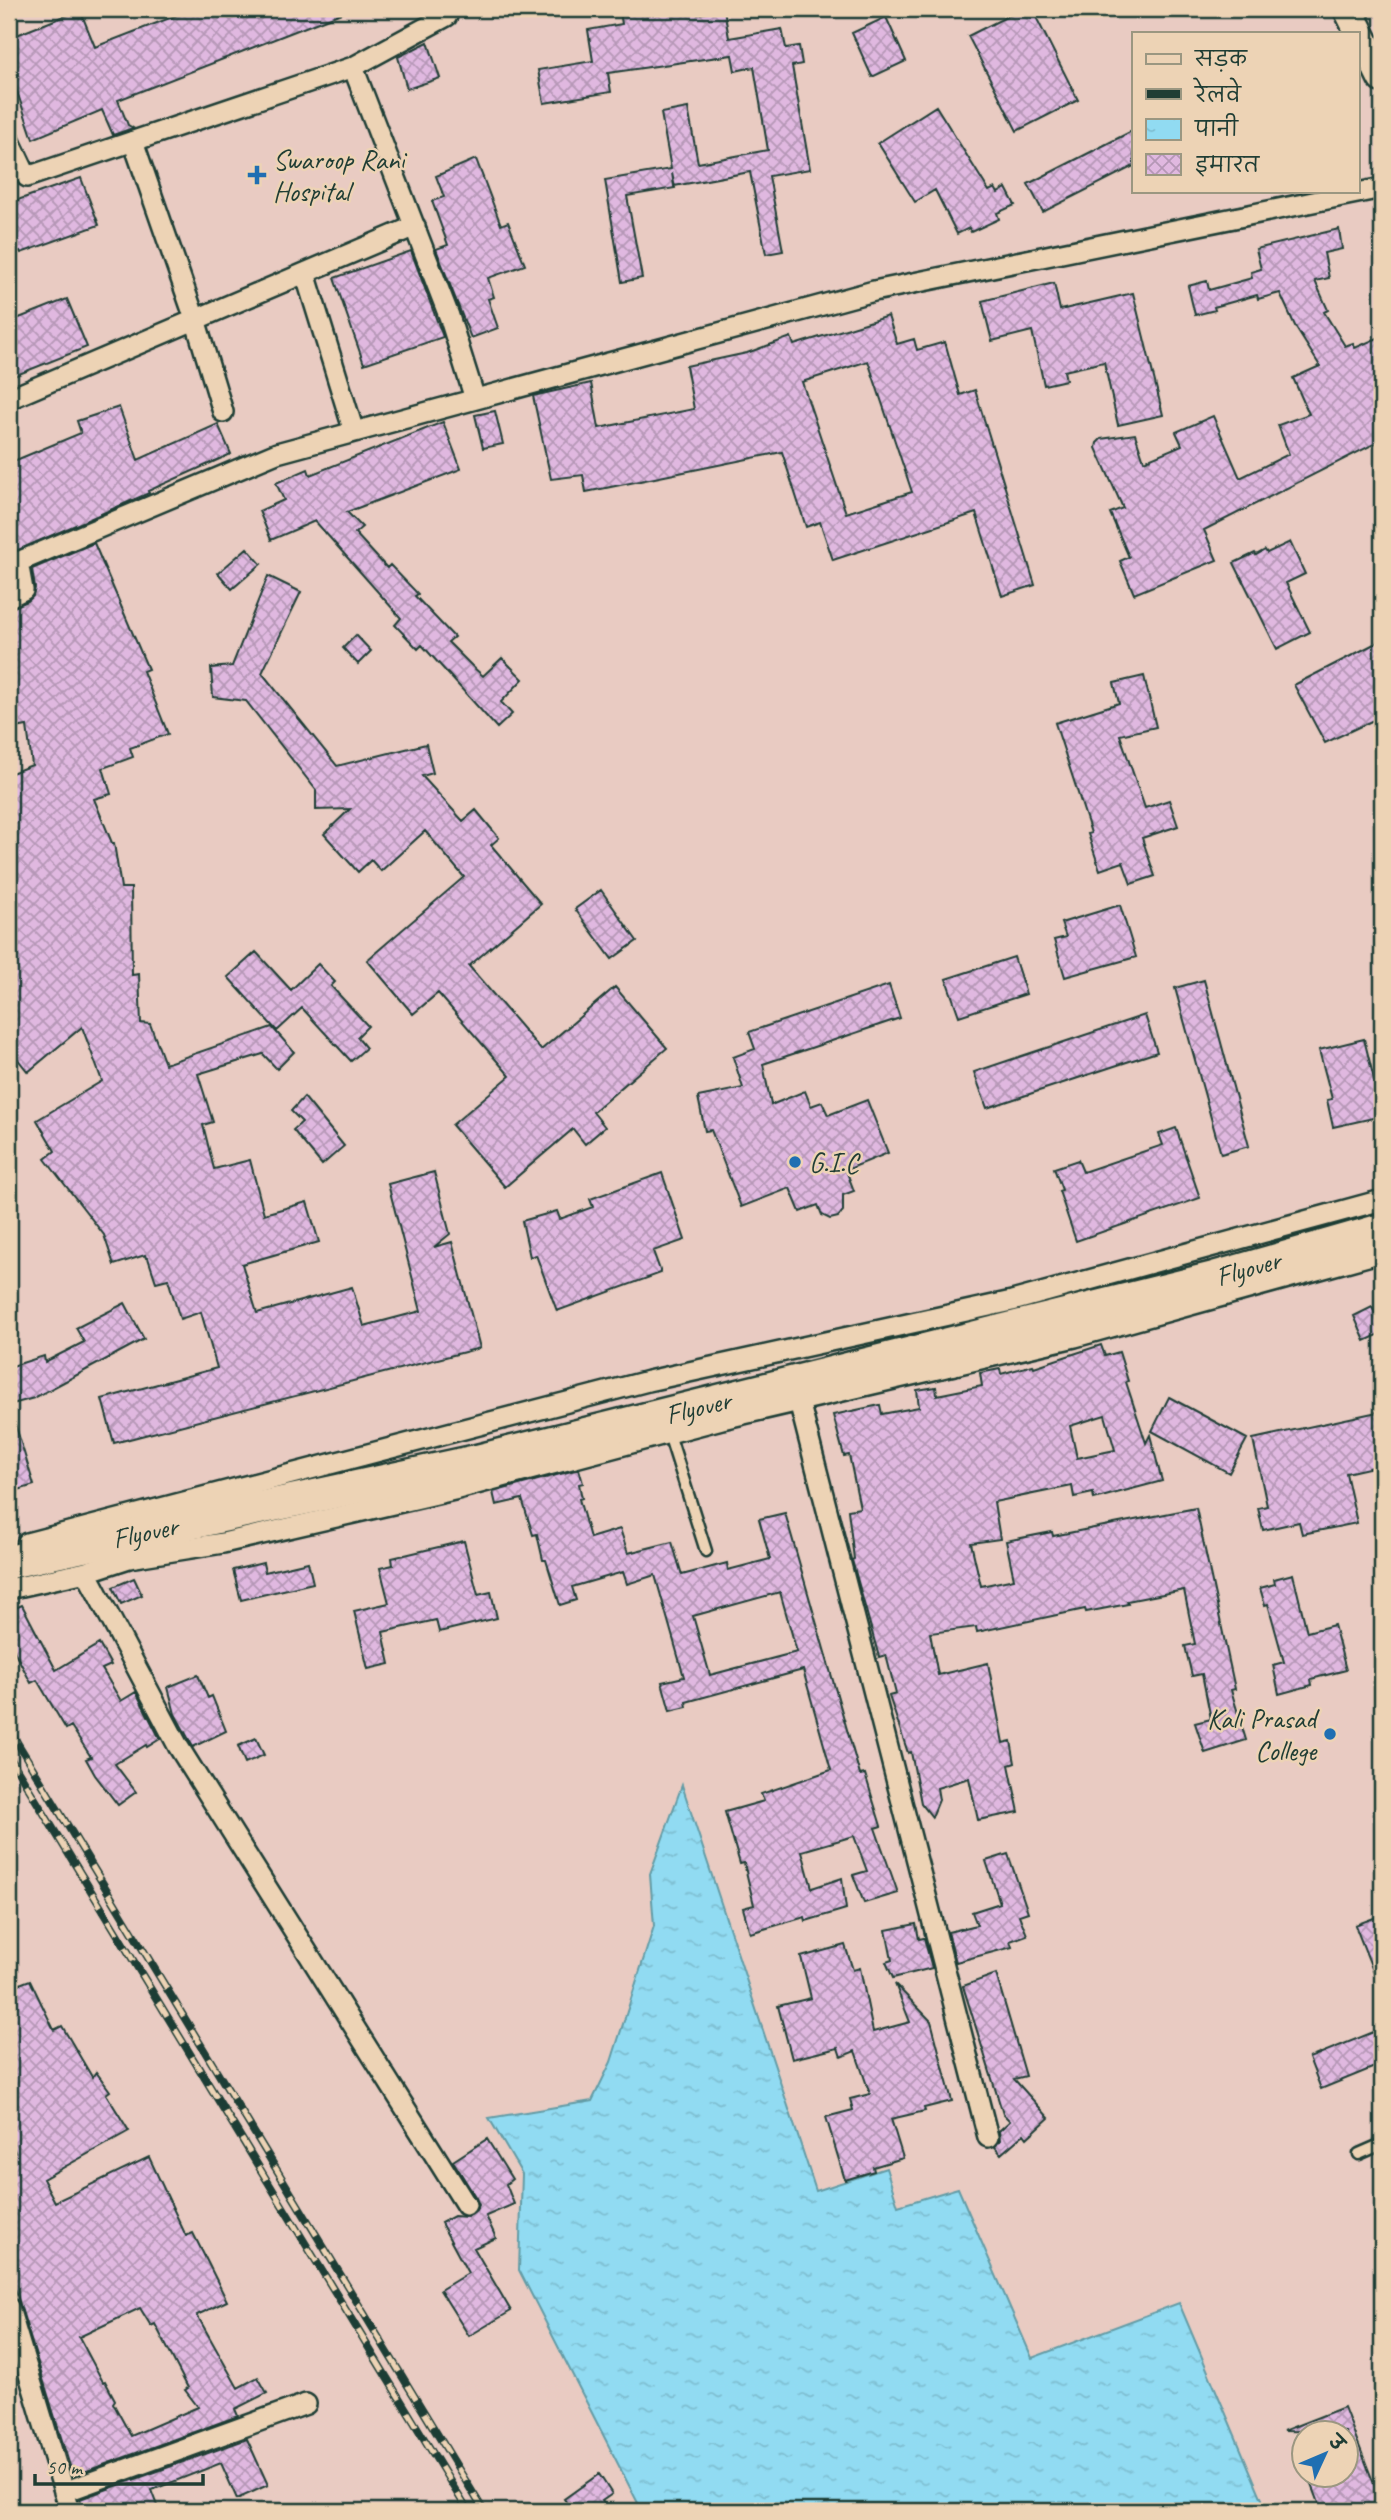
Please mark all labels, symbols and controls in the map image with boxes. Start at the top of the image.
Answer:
legend [1132,32,1360,192]
text: सड़क [1194,46,1248,72]
text: रेलवे [1192,77,1242,108]
text: पानी [1194,113,1240,142]
place label: Swaroop Rani Hospital [273,142,408,209]
text: इमारत [1195,152,1261,178]
marker: Swaroop Rani Hospital [247,165,267,185]
place label: G.I.C [809,1145,861,1180]
marker: G.I.C [787,1154,803,1170]
street label: Flyover [1212,1241,1287,1294]
street label: Flyover [662,1381,737,1432]
street label: Flyover [109,1507,184,1556]
place label: Kali Prasad College [1207,1701,1320,1768]
marker: Kali Prasad College [1322,1726,1338,1742]
north arrow [1290,2418,1360,2488]
text: उ [1322,2429,1351,2457]
scale bar [35,2443,203,2487]
text: 50 m [46,2454,84,2480]

